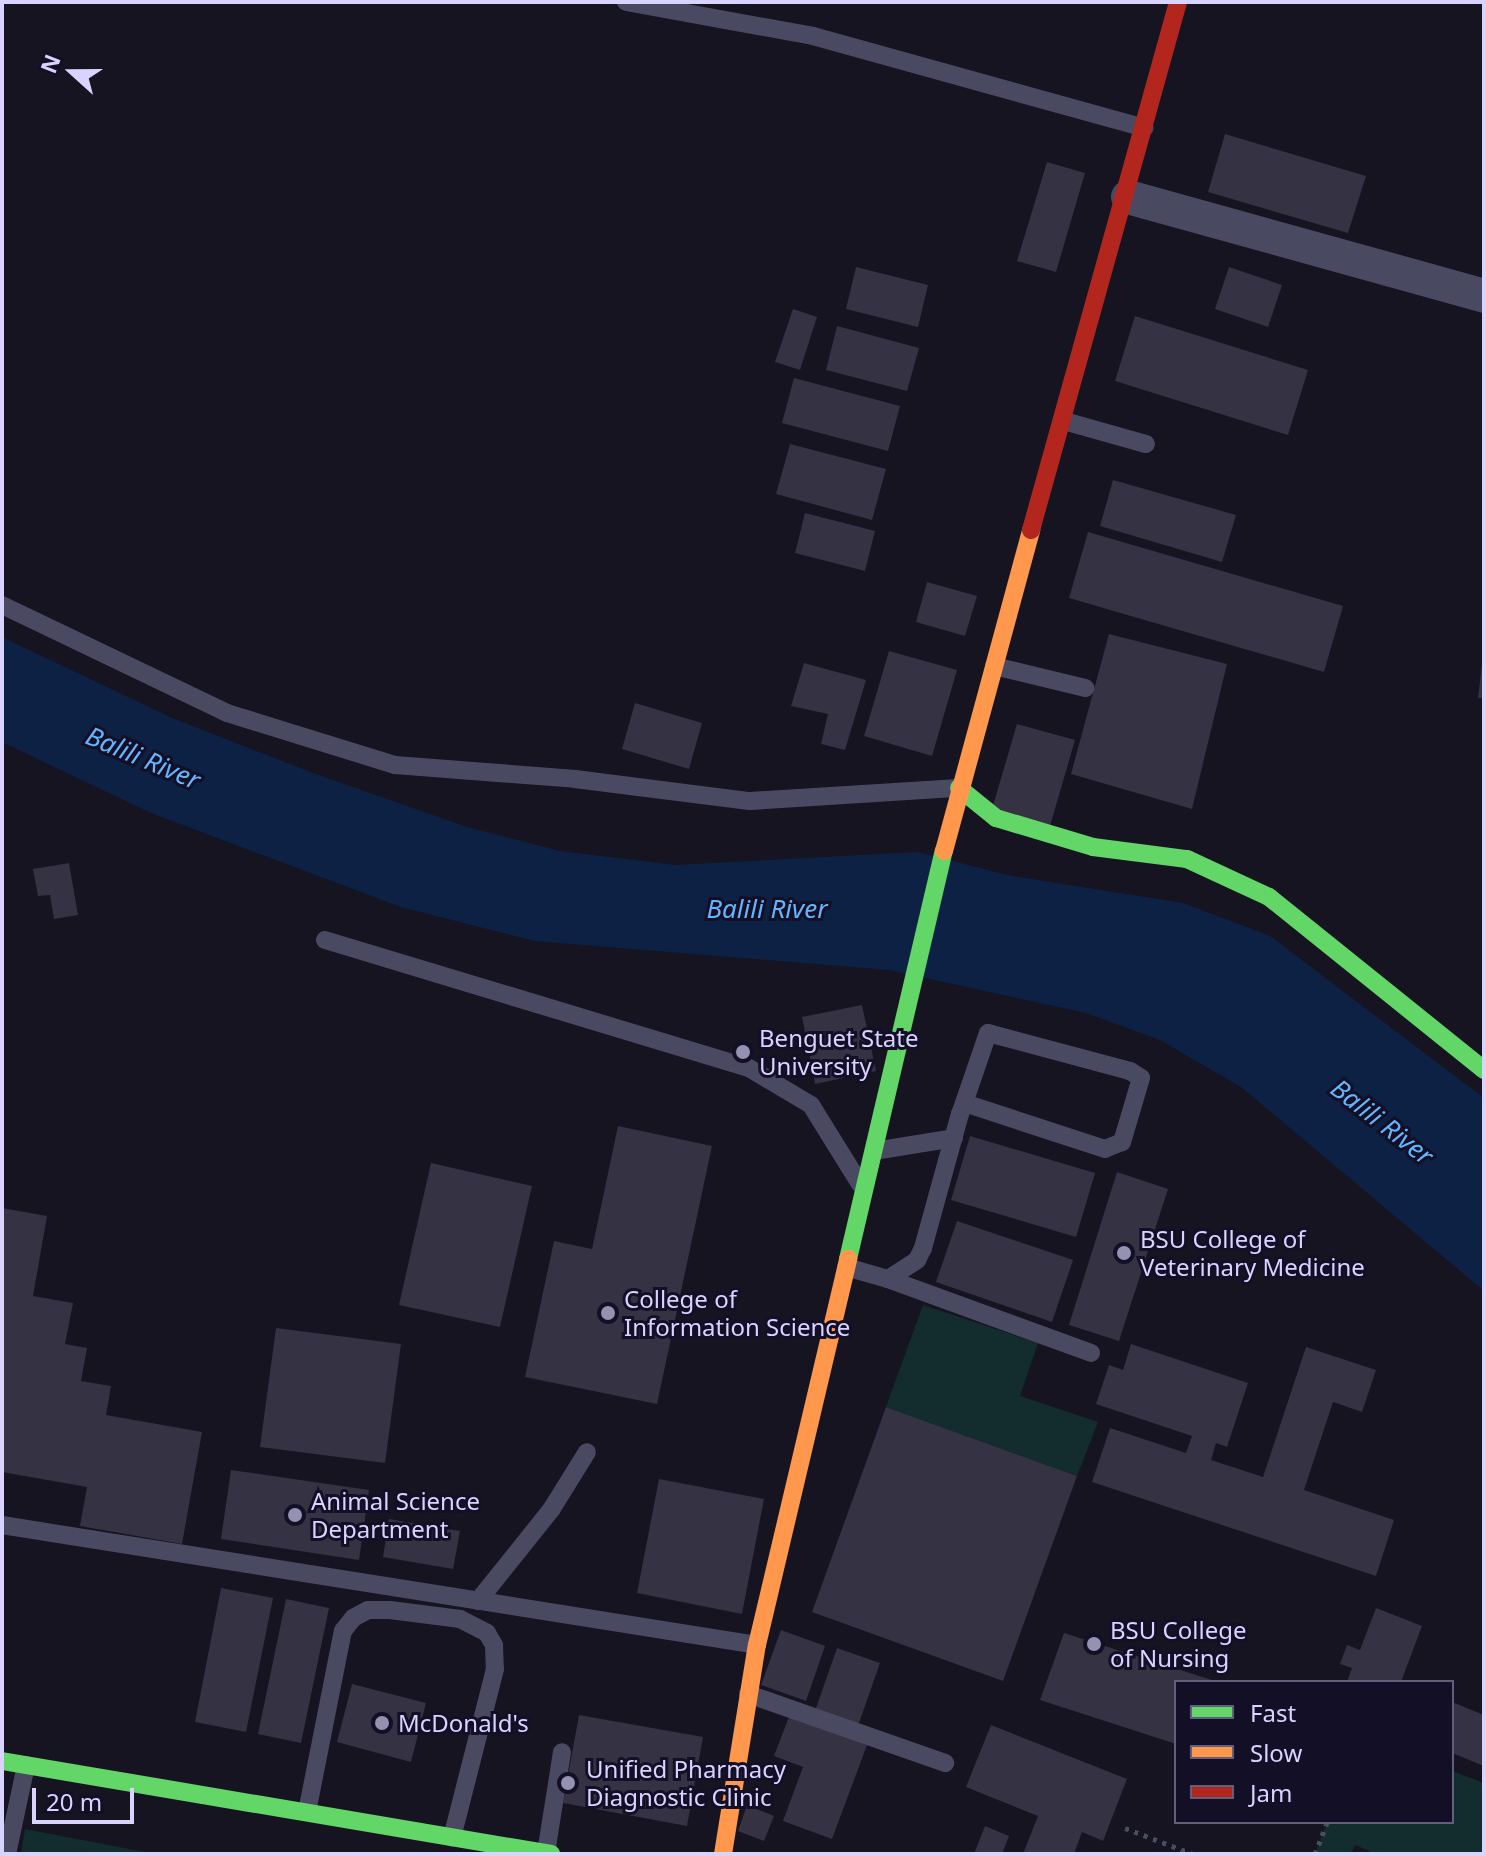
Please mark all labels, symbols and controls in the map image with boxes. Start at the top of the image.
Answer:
north arrow [32,32,112,112]
text: N [32,50,67,77]
water label: Balili River [81,720,205,796]
water label: Balili River [706,893,828,925]
place label: Benguet State University [759,1024,919,1080]
marker: Benguet State University [734,1043,752,1061]
water label: Balili River [1325,1072,1439,1172]
place label: BSU College of Veterinary Medicine [1140,1225,1365,1281]
marker: BSU College of Veterinary Medicine [1115,1244,1133,1262]
place label: College of Information Science [624,1285,850,1341]
marker: College of Information Science [599,1304,617,1322]
place label: Animal Science Department [311,1487,480,1543]
marker: Animal Science Department [286,1506,304,1524]
place label: BSU College of Nursing [1110,1616,1246,1672]
marker: BSU College of Nursing [1085,1635,1103,1653]
legend [1174,1680,1454,1824]
text: Fast [1250,1696,1296,1729]
place label: McDonald's [398,1709,529,1737]
marker: McDonald's [373,1714,391,1732]
text: Slow [1250,1736,1302,1769]
place label: Unified Pharmacy Diagnostic Clinic [586,1755,786,1811]
scale bar [36,1772,138,1822]
marker: Unified Pharmacy Diagnostic Clinic [557,1772,579,1794]
text: Jam [1250,1776,1292,1809]
text: 20 m [46,1785,102,1818]

